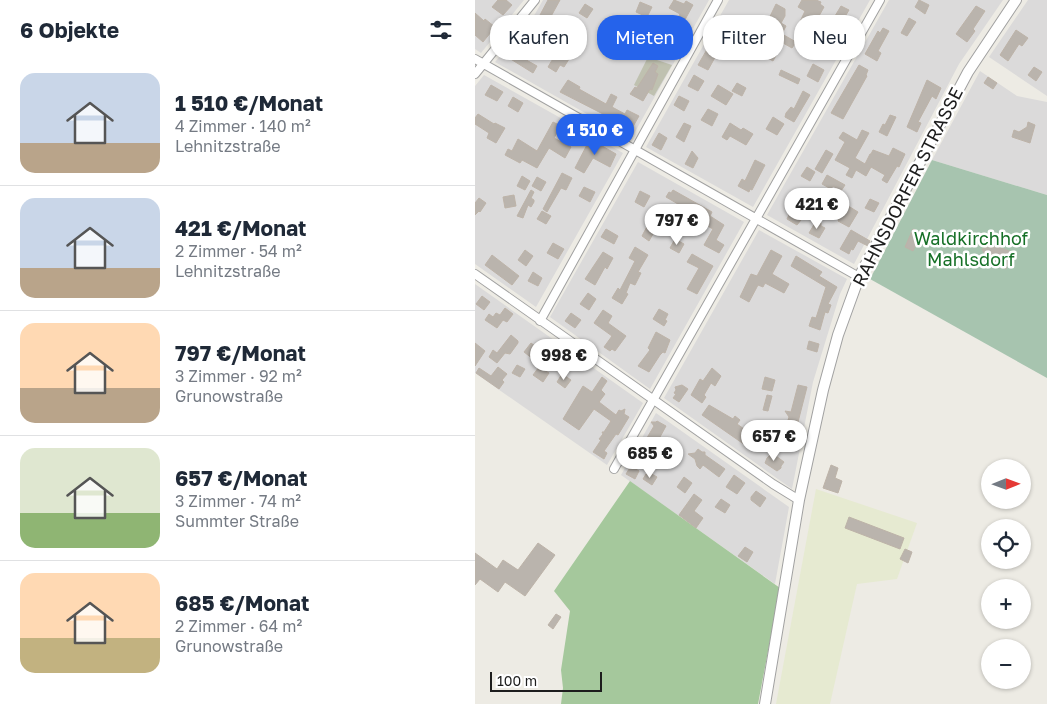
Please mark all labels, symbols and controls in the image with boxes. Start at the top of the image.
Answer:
chip: Kaufen [490,15,587,60]
chip: Mieten [597,15,693,60]
chip: Filter [703,15,784,60]
chip: Neu [794,15,865,60]
icon: filters [427,16,455,44]
text: 6 Objekte [20,17,119,43]
street label: RAHNSDORFER STRASSE [847,83,967,290]
text: 1 510 €/Monat [175,90,323,116]
icon: home [60,93,120,153]
pin: 1 510 € [549,114,641,156]
text: 4 Zimmer · 140 m² [175,116,311,136]
text: 1 510 € [567,120,623,140]
text: Lehnitzstraße [175,136,281,156]
pin: 421 € [782,188,852,230]
text: 421 € [795,194,839,214]
pin: 797 € [642,204,712,246]
text: 797 € [656,210,698,230]
text: 421 €/Monat [175,215,306,241]
icon: home [60,218,120,278]
park label: Waldkirchhof Mahlsdorf [914,227,1029,270]
text: 2 Zimmer · 54 m² [175,241,302,261]
text: Lehnitzstraße [175,261,281,281]
pin: 998 € [529,338,599,381]
text: 797 €/Monat [175,340,306,366]
icon: home [60,343,120,403]
text: 998 € [541,345,587,365]
text: 3 Zimmer · 92 m² [175,366,302,386]
text: Grunowstraße [175,386,283,406]
pin: 657 € [739,420,809,462]
text: 657 € [752,426,796,446]
pin: 685 € [615,436,685,479]
text: 685 € [627,443,673,463]
north arrow [981,459,1031,509]
map controls [981,459,1031,689]
text: 657 €/Monat [175,465,307,491]
icon: home [60,468,120,528]
text: 3 Zimmer · 74 m² [175,491,301,511]
text: Summter Straße [175,511,299,531]
button: locate [981,519,1031,569]
button: + [981,579,1031,629]
text: 685 €/Monat [175,590,309,616]
icon: home [60,593,120,653]
text: 2 Zimmer · 64 m² [175,616,302,636]
text: Grunowstraße [175,636,283,656]
button: − [981,639,1031,689]
scale bar [490,669,603,692]
text: 100 m [497,672,537,689]

